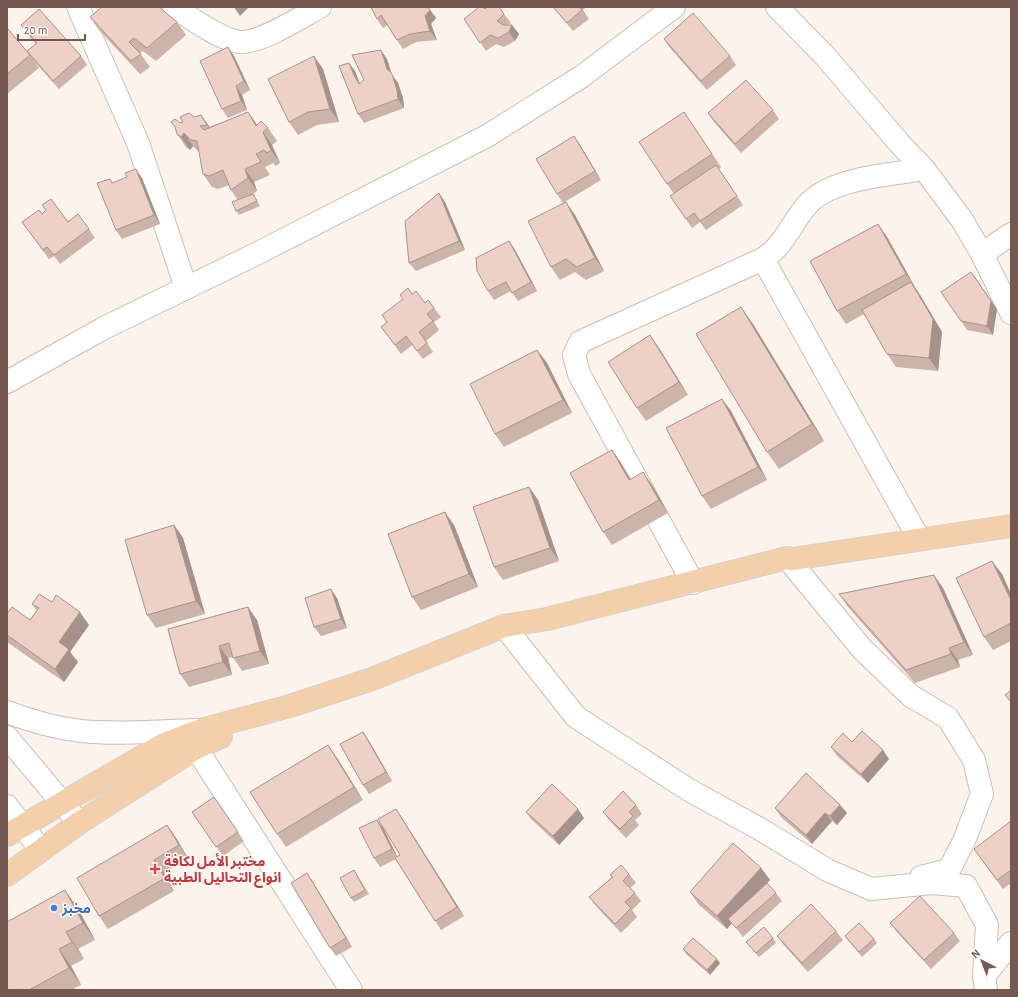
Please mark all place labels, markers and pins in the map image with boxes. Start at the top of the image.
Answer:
place label: مختبر الأمل لكافة انواع التحاليل الطبية [164,853,282,888]
marker: مختبر الأمل لكافة انواع التحاليل الطبية [149,863,161,875]
place label: مخبز [61,902,91,917]
marker: مخبز [49,903,59,913]

